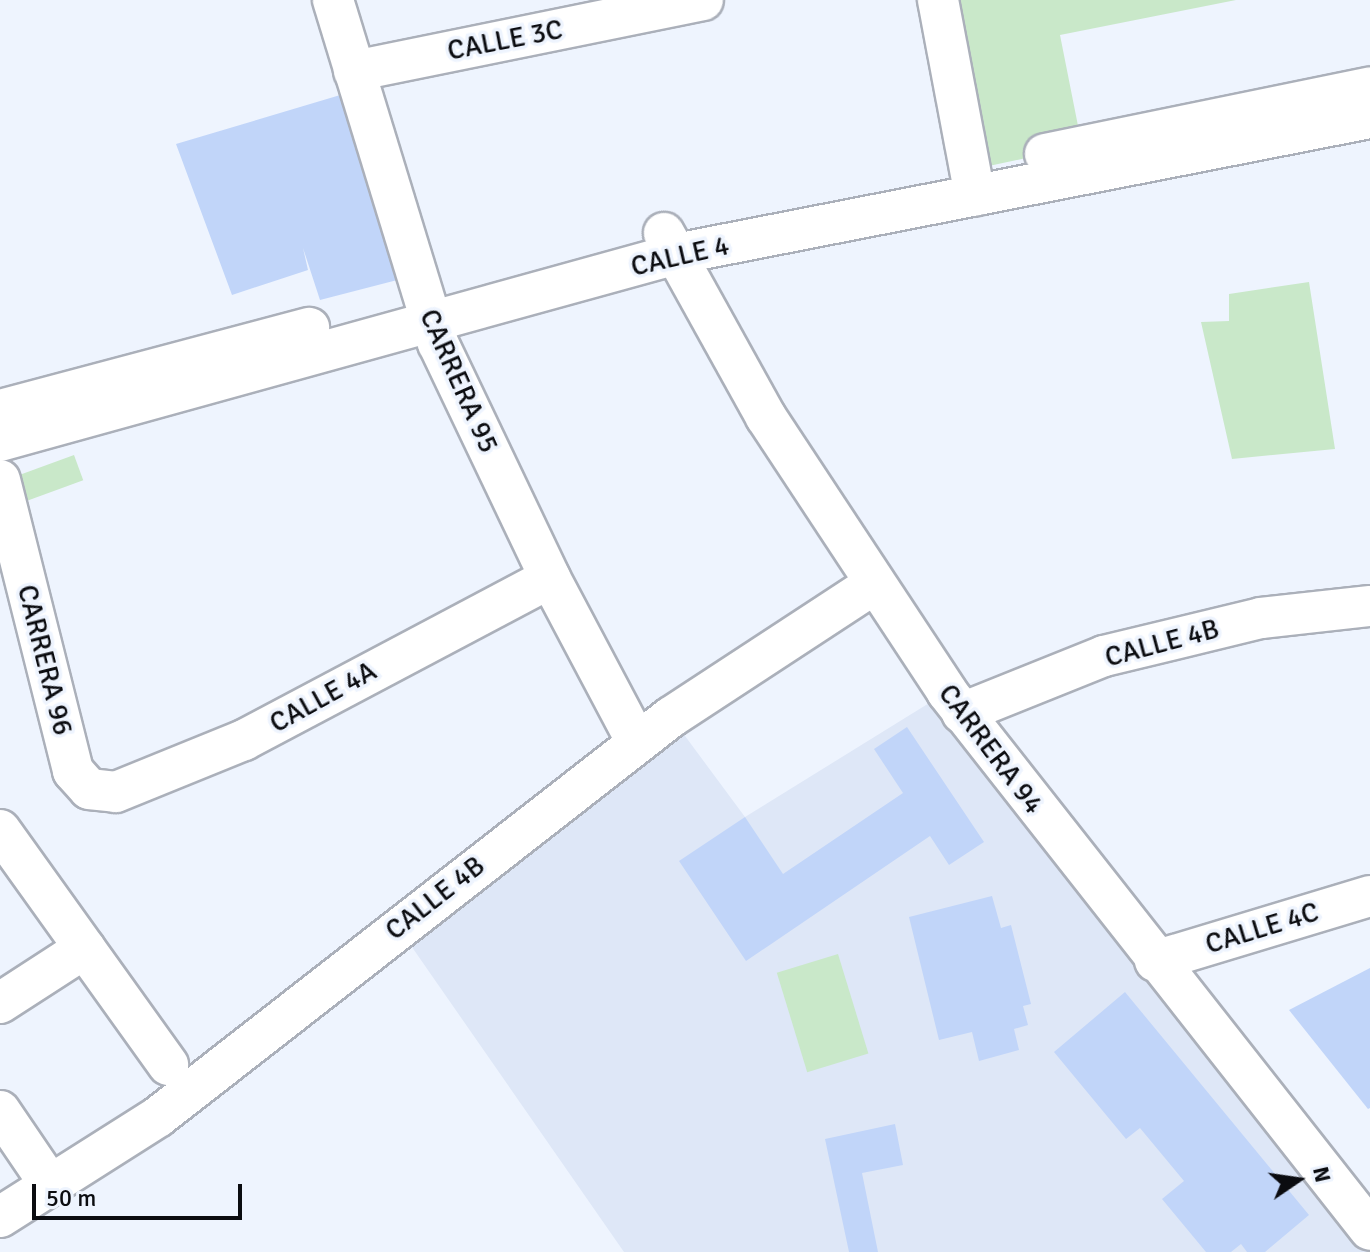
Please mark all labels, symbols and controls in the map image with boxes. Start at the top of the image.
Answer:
street label: CALLE 3C [445,12,565,68]
street label: CALLE 4 [628,228,732,284]
street label: CARRERA 95 [412,304,506,458]
street label: CARRERA 96 [10,581,80,739]
street label: CALLE 4B [1101,612,1223,674]
street label: CALLE 4A [264,654,382,740]
street label: CARRERA 94 [931,677,1051,821]
street label: CALLE 4B [379,849,491,947]
street label: CALLE 4C [1201,895,1323,961]
north arrow [1258,1140,1338,1220]
text: N [1307,1164,1337,1185]
scale bar [36,1168,246,1218]
text: 50 m [46,1183,96,1213]

